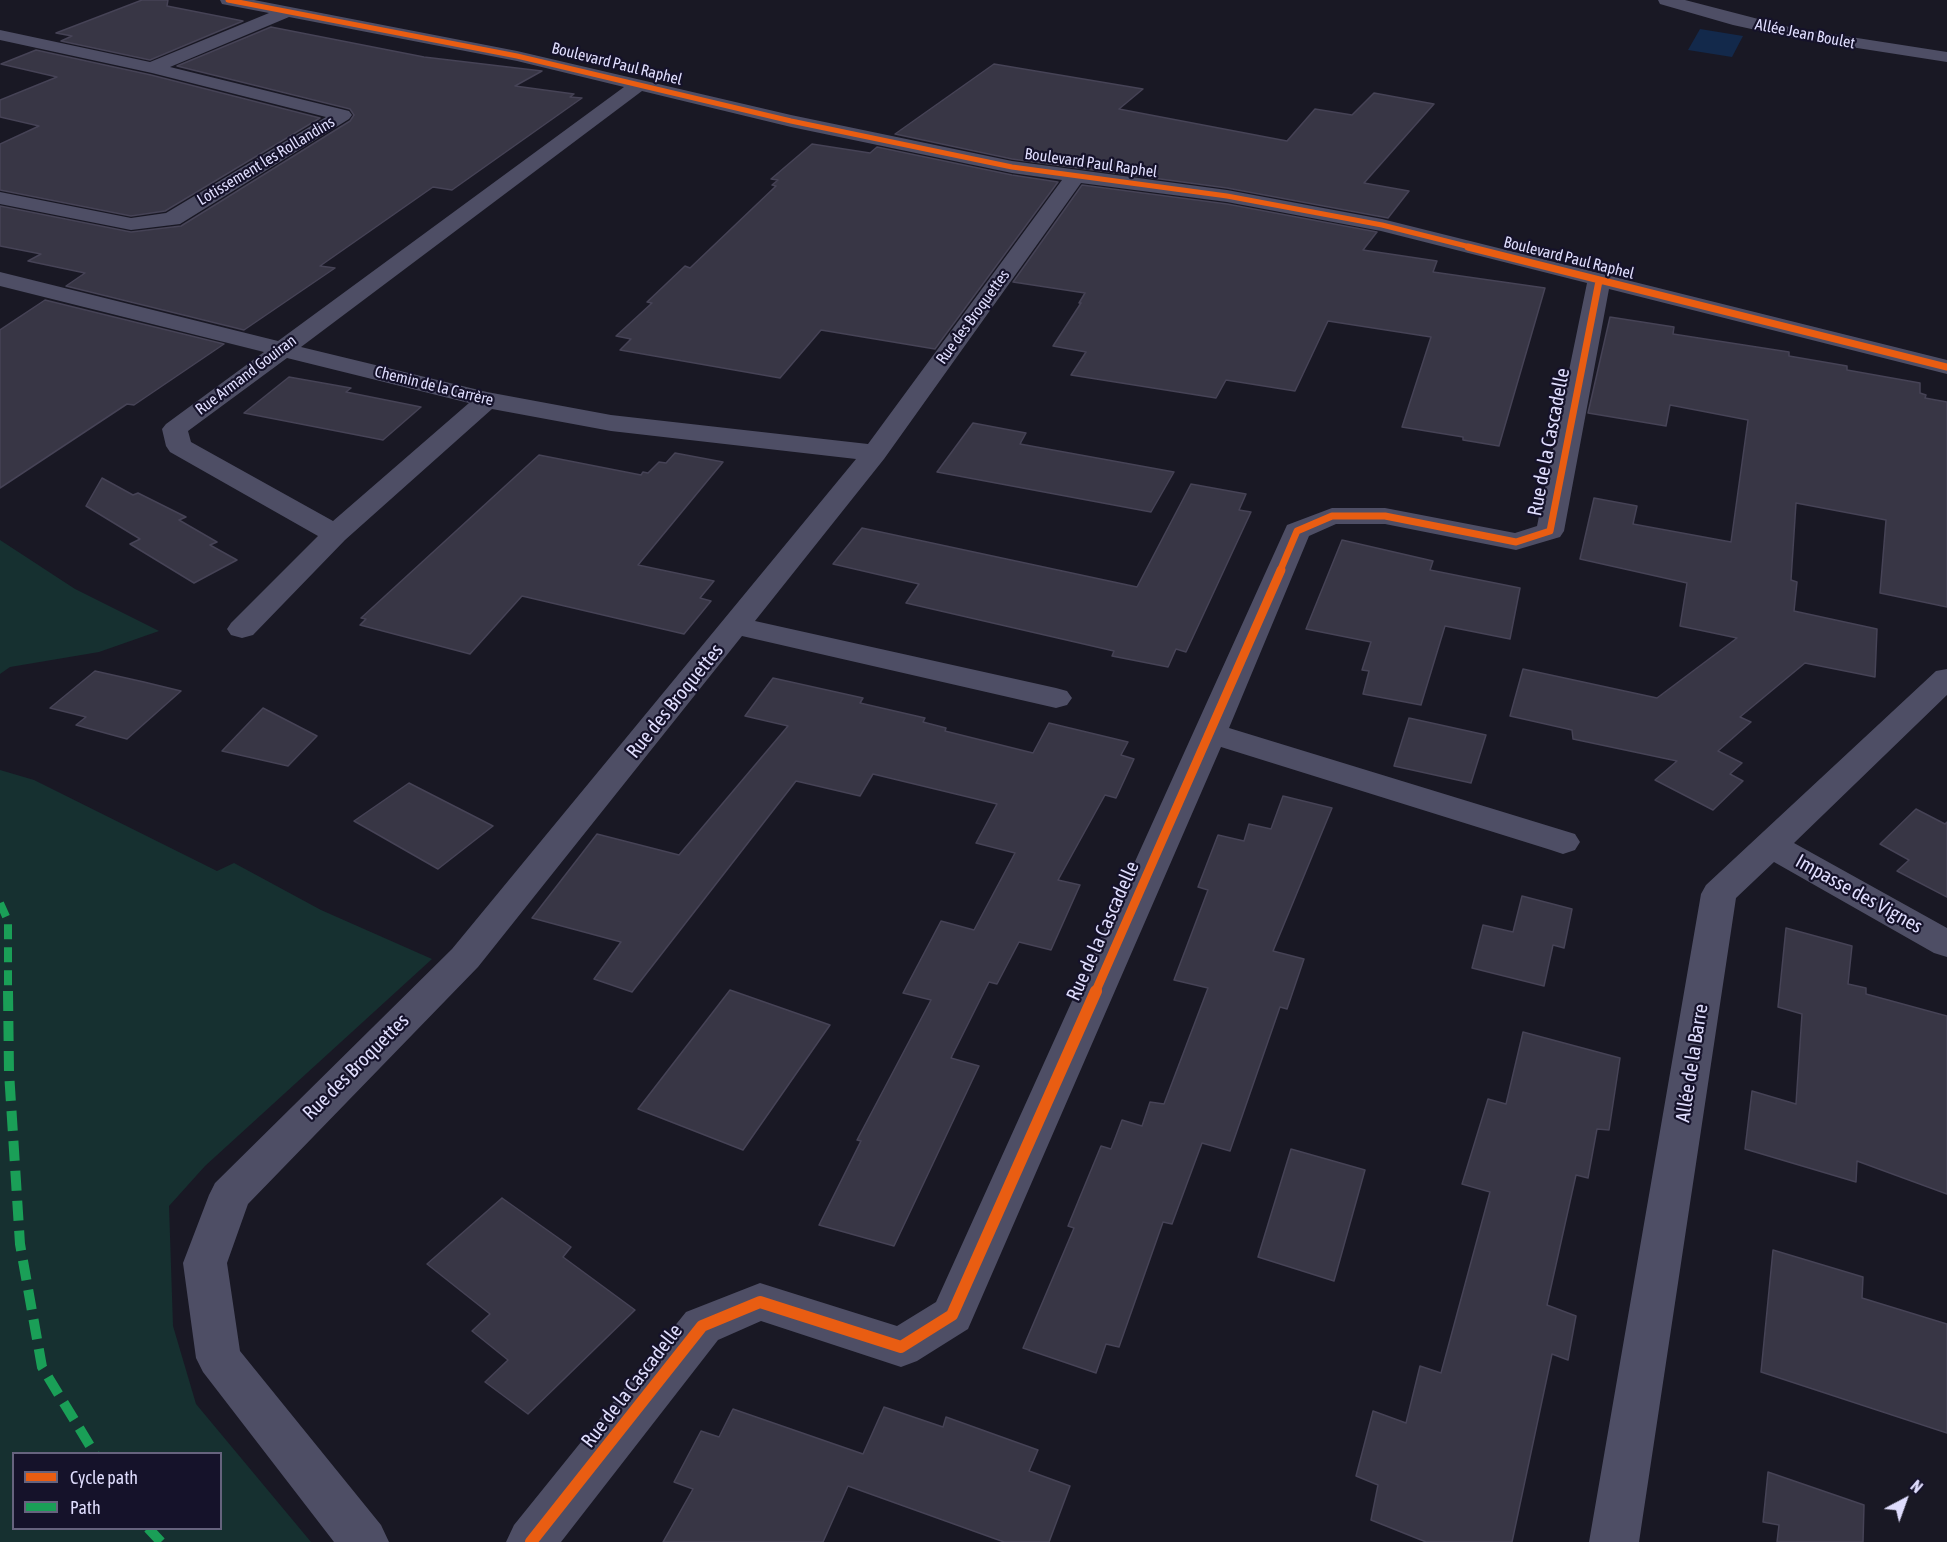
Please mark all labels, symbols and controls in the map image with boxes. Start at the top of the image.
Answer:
street label: Allée Jean Boulet [1753,15,1857,53]
street label: Boulevard Paul Raphel [550,39,684,89]
street label: Lotissement les Rollandins [194,112,338,210]
street label: Boulevard Paul Raphel [1023,144,1159,182]
street label: Boulevard Paul Raphel [1502,233,1636,283]
street label: Rue des Broquettes [932,266,1014,368]
street label: Rue Armand Gouiran [192,331,300,419]
street label: Chemin de la Carrère [373,362,495,410]
street label: Rue de la Cascadelle [1523,366,1575,518]
street label: Rue des Broquettes [622,639,728,763]
street label: Impasse des Vignes [1791,849,1927,939]
street label: Rue de la Cascadelle [1061,858,1145,1004]
street label: Allée de la Barre [1671,1002,1713,1124]
street label: Rue des Broquettes [298,1009,414,1125]
street label: Rue de la Cascadelle [576,1319,688,1453]
legend [12,1452,222,1530]
text: Cycle path [70,1467,138,1488]
north arrow [1875,1470,1935,1530]
text: N [1907,1477,1926,1496]
text: Path [70,1497,101,1518]

